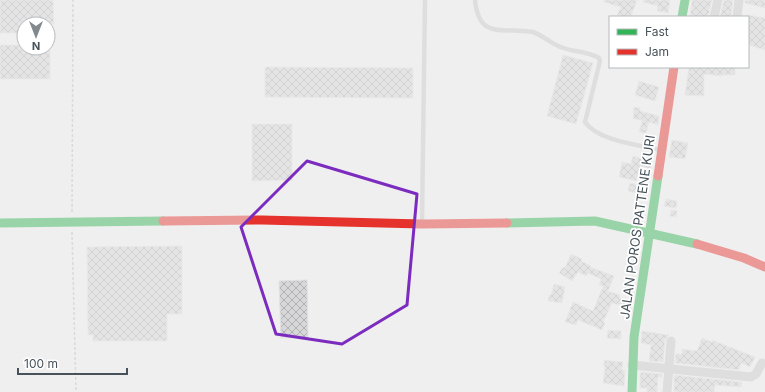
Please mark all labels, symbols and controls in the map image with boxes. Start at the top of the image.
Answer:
north arrow [16,16,56,56]
legend [609,16,749,68]
text: Fast [645,24,669,39]
text: N [32,39,40,53]
text: Jam [645,44,669,59]
street label: JALAN POROS PATTENE KURI [616,134,658,320]
scale bar [18,350,127,376]
text: 100 m [24,356,58,371]

